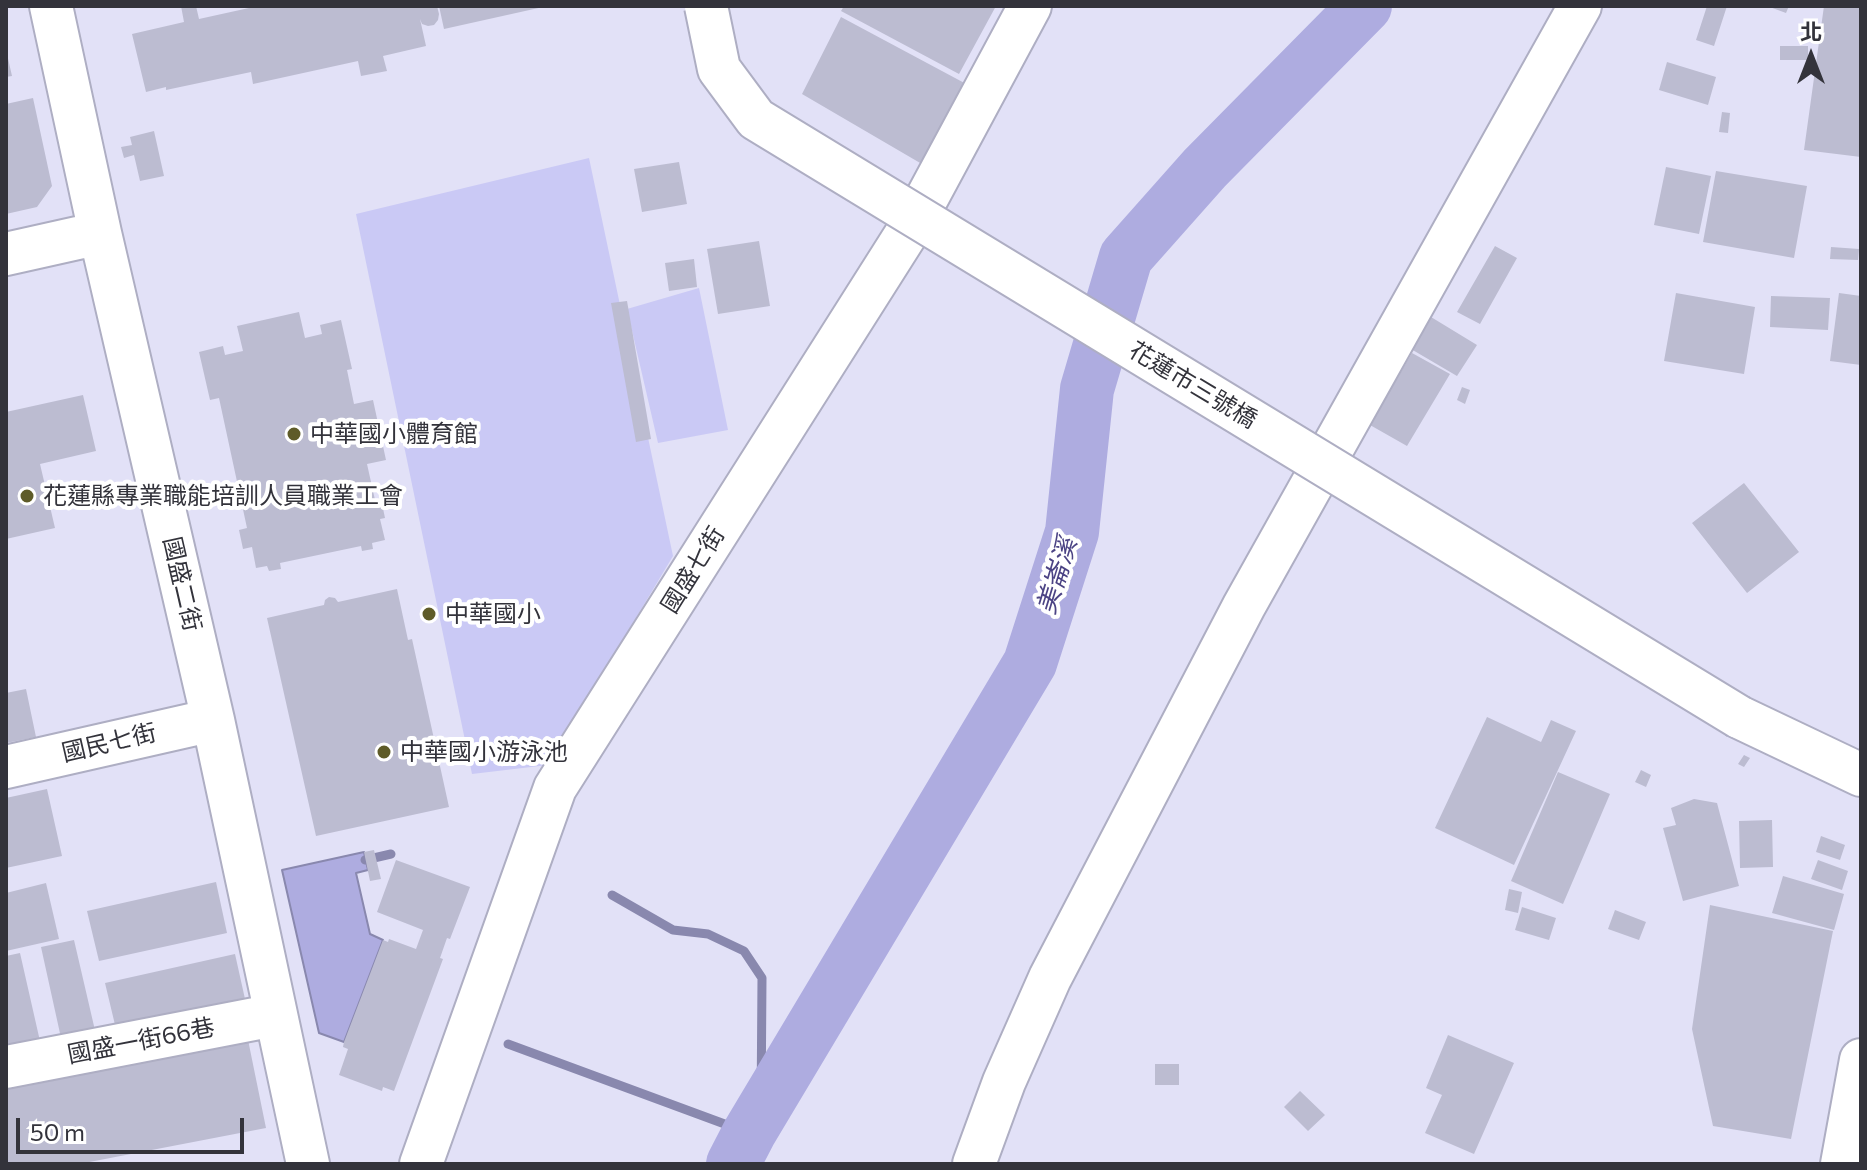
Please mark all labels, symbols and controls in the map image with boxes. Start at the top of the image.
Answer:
north arrow [1771,16,1851,96]
text: 北 [1800,18,1822,45]
street label: 花蓮市三號橋 [1124,336,1262,434]
place label: 中華國小體育館 [310,420,478,448]
marker: 中華國小體育館 [285,425,303,443]
place label: 花蓮縣專業職能培訓人員職業工會 [43,482,403,510]
marker: 花蓮縣專業職能培訓人員職業工會 [18,487,36,505]
street label: 國盛七街 [655,522,731,618]
street label: 國盛二街 [157,534,207,634]
water label: 美崙溪 [1031,534,1083,618]
place label: 中華國小 [445,600,541,628]
marker: 中華國小 [420,605,438,623]
street label: 國民七街 [59,718,159,768]
place label: 中華國小游泳池 [400,738,568,766]
marker: 中華國小游泳池 [375,743,393,761]
street label: 國盛一街66巷 [65,1013,217,1069]
scale bar [20,1102,248,1152]
text: 50 m [30,1117,85,1146]

